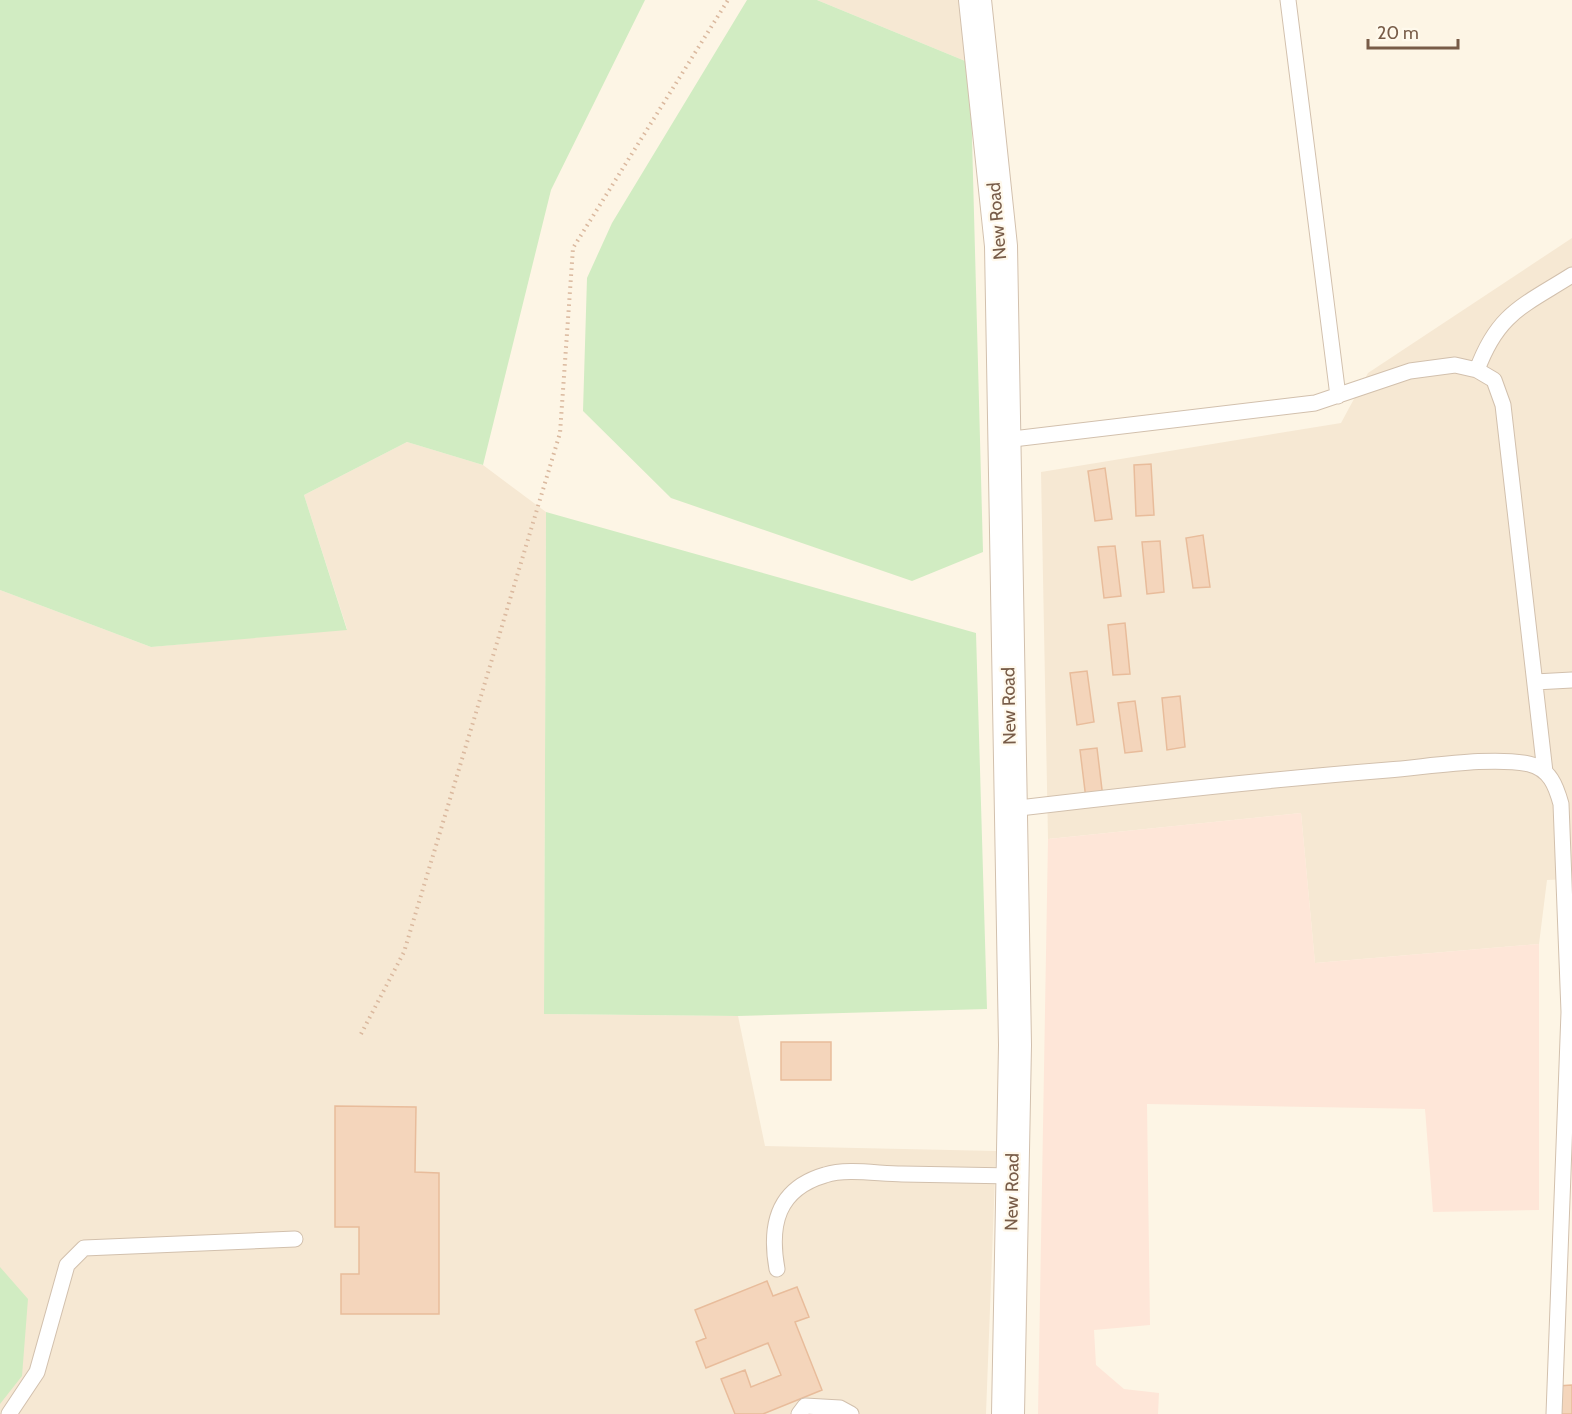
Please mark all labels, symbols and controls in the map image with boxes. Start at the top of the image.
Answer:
scale bar [1368,12,1458,50]
text: 20 m [1377,22,1419,44]
street label: New Road [983,181,1011,261]
street label: New Road [997,667,1021,745]
street label: New Road [1000,1153,1024,1231]

